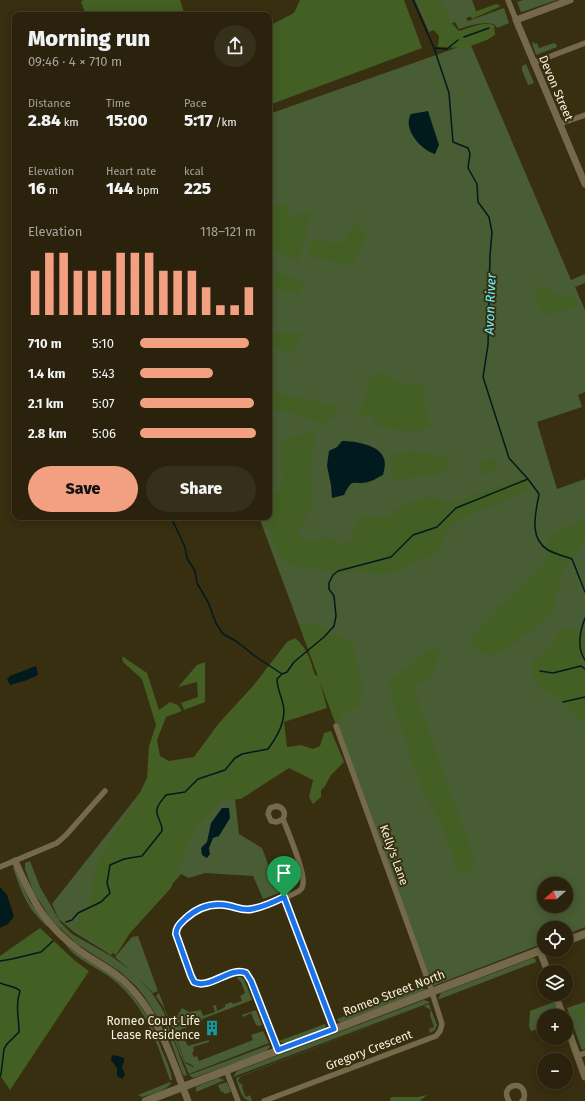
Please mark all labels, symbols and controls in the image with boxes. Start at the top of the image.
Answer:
text: Morning run [28,25,150,52]
button: share [214,25,256,67]
street label: Devon Street [536,53,576,123]
text: 09:46 · 4 × 710 m [28,54,122,69]
text: Distance [28,97,71,110]
text: Time [106,97,130,110]
text: Pace [184,97,207,110]
text: 2.84 [28,110,61,131]
text: 15:00 [106,110,148,131]
text: 5:17 [184,110,213,131]
text: km [61,116,79,129]
text: /km [213,116,237,129]
text: Elevation [28,165,74,178]
text: Heart rate [106,165,156,178]
text: kcal [184,165,204,178]
text: 16 [28,178,46,199]
text: 144 [106,178,134,199]
text: 225 [184,178,211,199]
text: m [46,184,58,197]
text: bpm [134,184,159,197]
text: Elevation [28,224,82,239]
text: 118–121 m [200,224,256,239]
water label: Avon River [481,272,499,336]
text: 710 m [28,336,62,351]
text: 5:10 [92,336,114,351]
text: 1.4 km [28,366,65,381]
text: 5:43 [92,366,115,381]
text: 2.1 km [28,396,64,411]
text: 5:07 [92,396,114,411]
text: 2.8 km [28,426,67,441]
text: 5:06 [92,426,116,441]
button: Save [28,466,138,512]
button: Share [146,466,256,512]
street label: Kelly's Lane [377,823,411,887]
pin [267,856,301,897]
icon: arrive [273,862,295,884]
north arrow [537,877,573,913]
map controls [537,877,573,1089]
button: locate [537,921,573,957]
button: layers [537,965,573,1001]
street label: Romeo Street North [341,967,447,1019]
button: + [537,1009,573,1045]
place label: Romeo Court Life Lease Residence [106,1014,200,1042]
building icon: Romeo Court Life Lease Residence [203,1019,221,1037]
street label: Gregory Crescent [324,1027,415,1073]
button: − [537,1053,573,1089]

